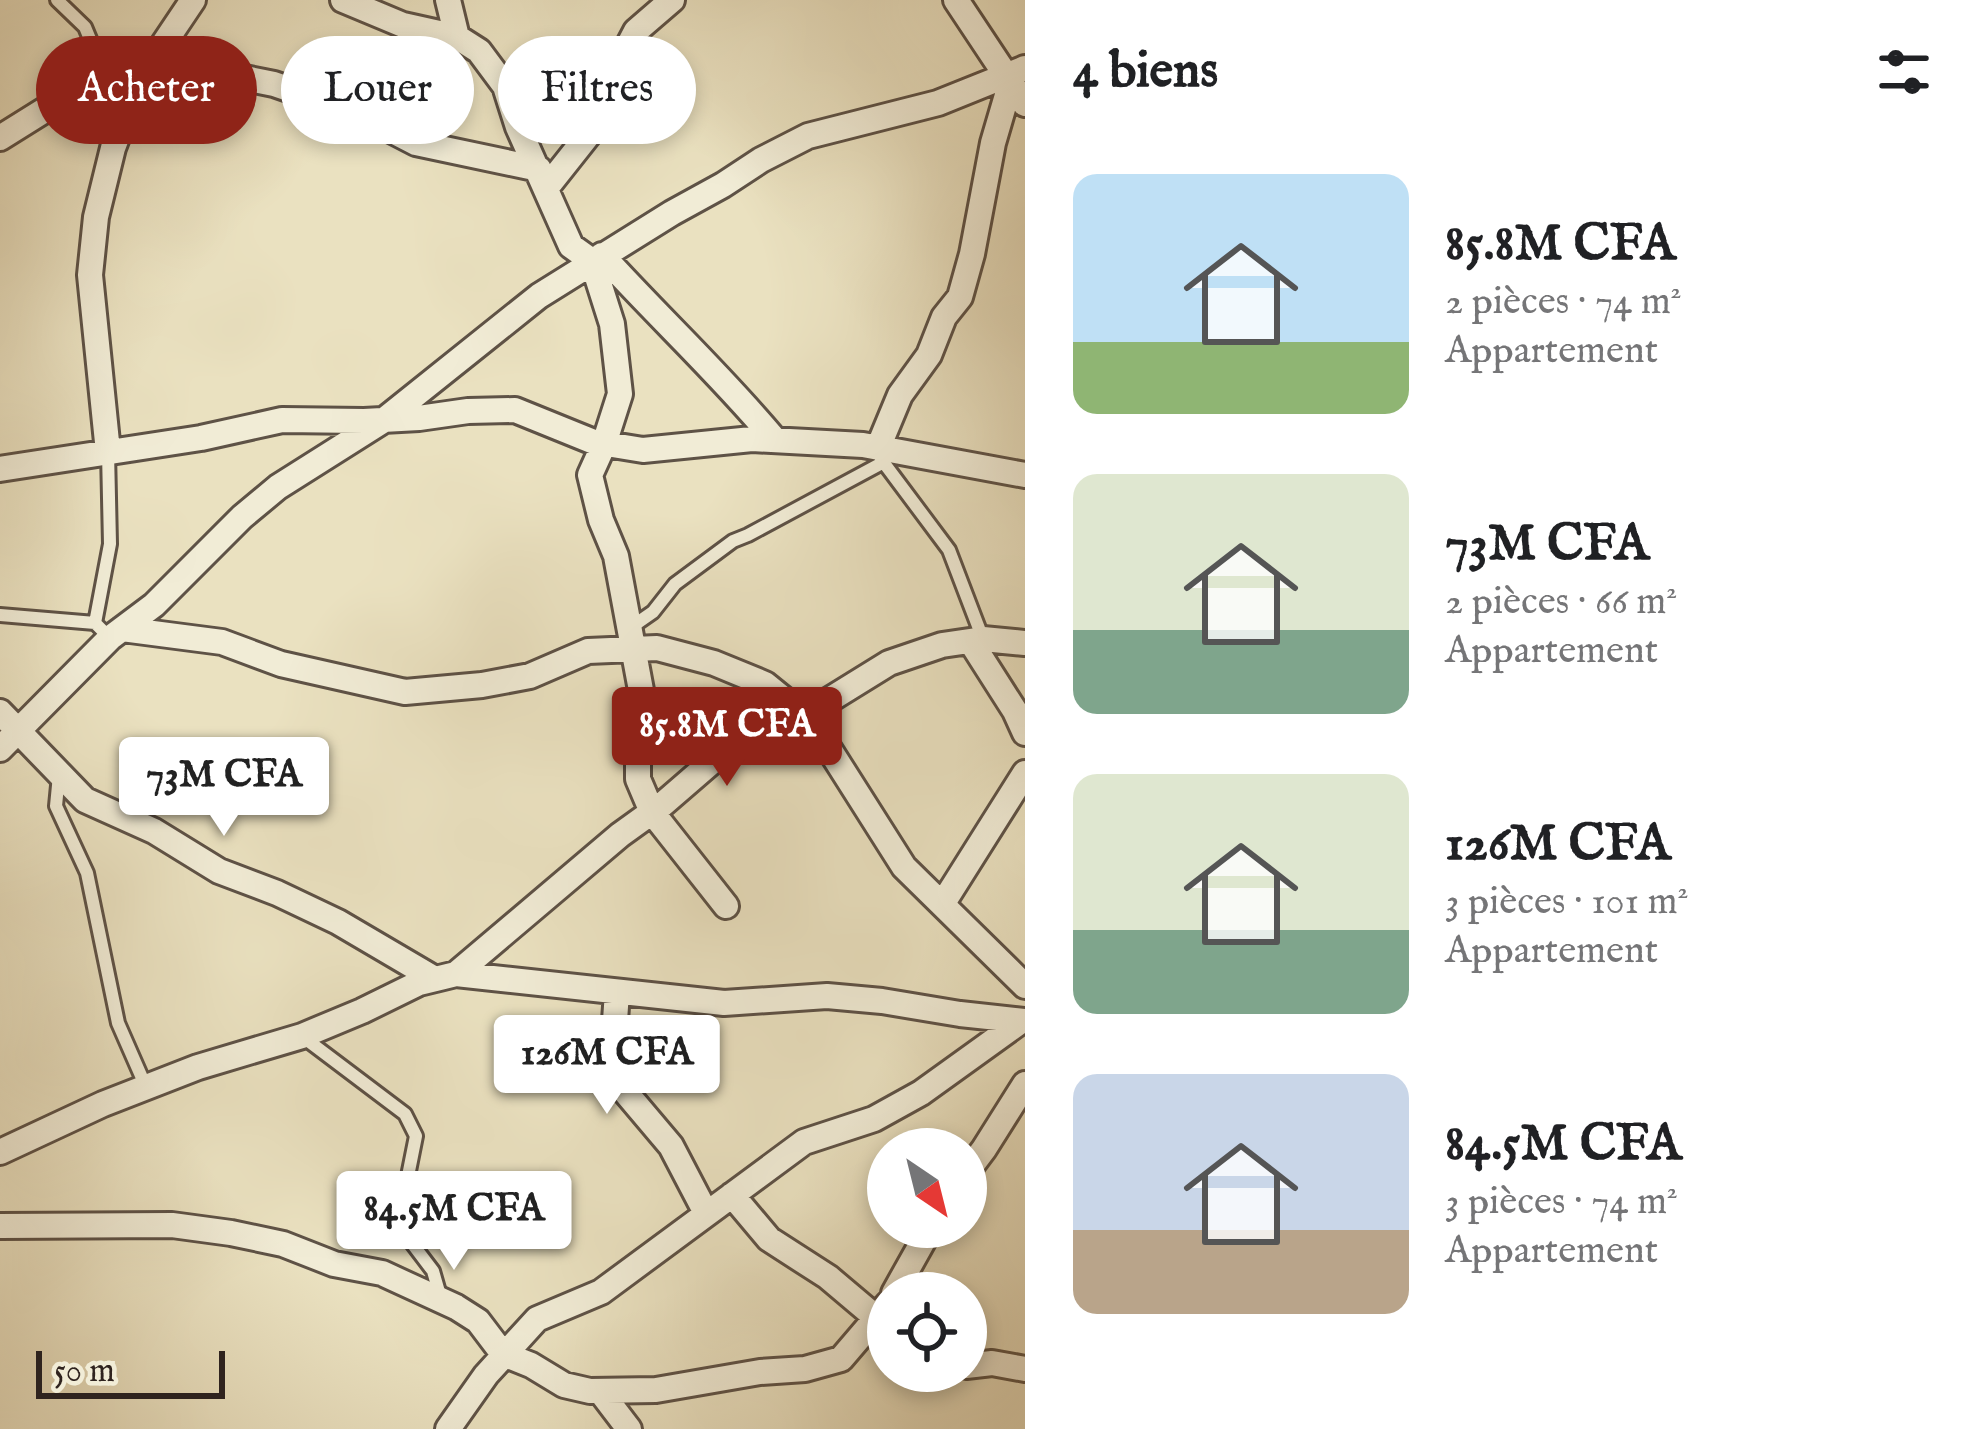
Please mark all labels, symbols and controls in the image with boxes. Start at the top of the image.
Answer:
chip: Acheter [36,36,257,144]
chip: Louer [281,36,474,144]
chip: Filtres [498,36,696,144]
icon: filters [1871,39,1937,105]
text: 4 biens [1073,40,1218,105]
text: 85.8M CFA [1445,213,1675,278]
icon: home [1169,222,1313,366]
text: 2 pièces · 74 m² [1445,278,1682,327]
text: Appartement [1445,327,1658,376]
text: 73M CFA [1445,513,1649,578]
icon: home [1169,522,1313,666]
text: 2 pièces · 66 m² [1445,578,1677,627]
text: Appartement [1445,627,1658,676]
pin: 85.8M CFA [590,687,864,789]
text: 85.8M CFA [639,701,815,750]
pin: 73M CFA [113,737,335,839]
text: 73M CFA [146,751,302,800]
text: 126M CFA [1445,813,1670,878]
icon: home [1169,822,1313,966]
text: 3 pièces · 101 m² [1445,878,1689,927]
text: Appartement [1445,927,1658,976]
pin: 126M CFA [483,1015,731,1117]
text: 126M CFA [521,1029,693,1078]
text: 84.5M CFA [1445,1113,1682,1178]
icon: home [1169,1122,1313,1266]
north arrow [867,1128,987,1248]
map controls [867,1128,987,1392]
pin: 84.5M CFA [317,1171,591,1273]
text: 3 pièces · 74 m² [1445,1178,1678,1227]
text: 84.5M CFA [364,1185,544,1234]
text: Appartement [1445,1227,1658,1276]
button: locate [867,1272,987,1392]
scale bar [36,1345,225,1398]
text: 50 m [54,1351,115,1393]

